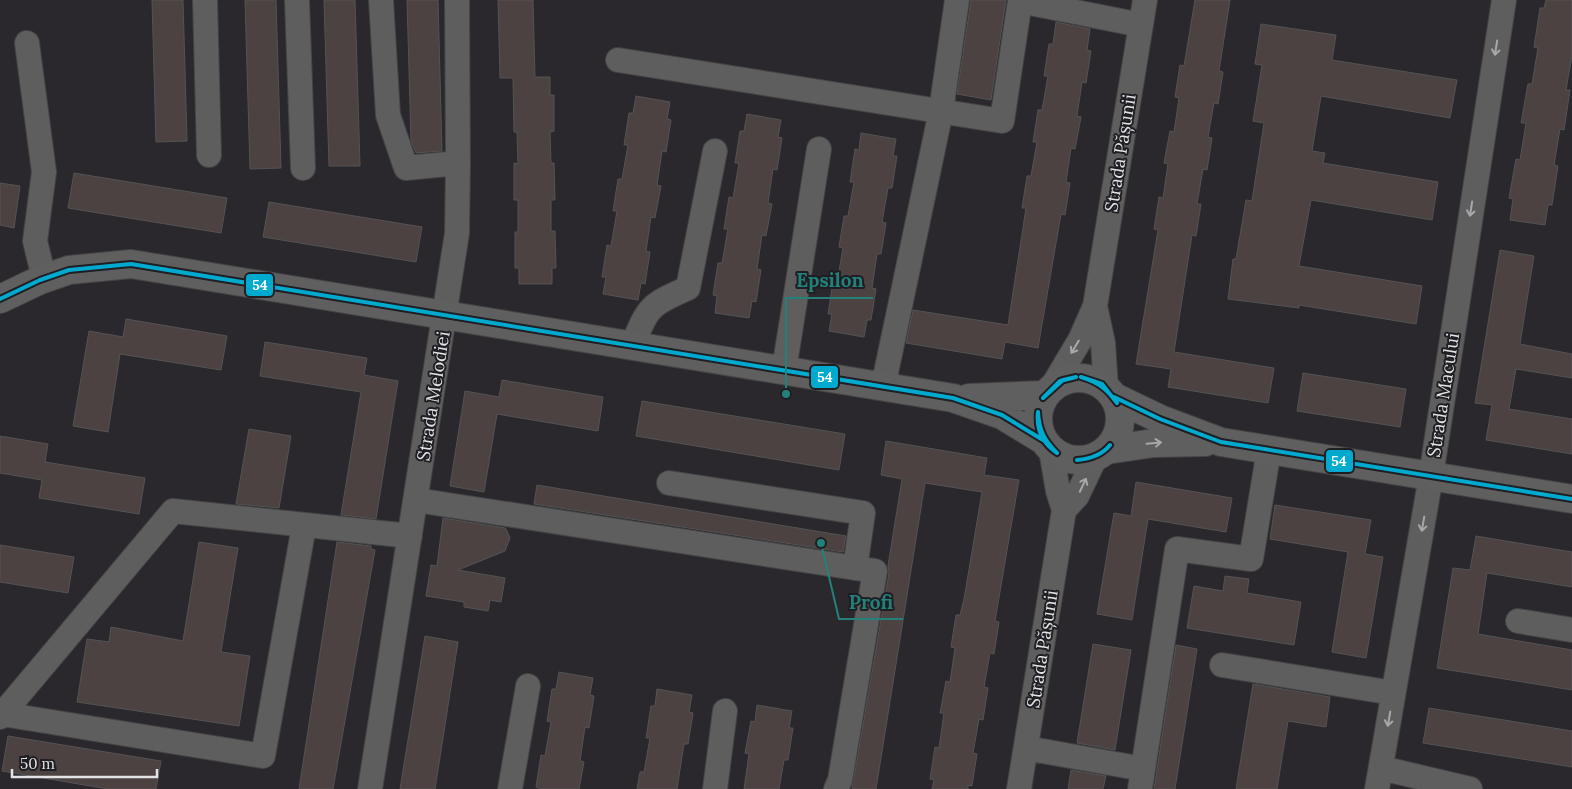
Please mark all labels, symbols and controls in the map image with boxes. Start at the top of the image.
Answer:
one-way arrow [1491,40,1501,56]
street label: Strada Pășunii [1099,92,1141,214]
one-way arrow [1466,200,1476,216]
callout: Epsilon [786,264,873,298]
text: Epsilon [796,268,864,292]
line badge: 54 [245,273,274,297]
text: 54 [252,276,268,294]
street label: Strada Melodiei [411,329,455,463]
street label: Strada Macului [1422,331,1464,459]
one-way arrow [1070,340,1080,354]
line badge: 54 [810,365,839,389]
text: 54 [817,368,833,386]
one-way arrow [1146,439,1162,448]
line badge: 54 [1325,449,1354,473]
text: 54 [1331,452,1347,470]
one-way arrow [1078,478,1088,493]
one-way arrow [1417,516,1427,532]
callout: Profi [839,585,903,619]
street label: Strada Pășunii [1021,588,1063,710]
text: Profi [849,590,894,614]
one-way arrow [1384,710,1394,726]
scale bar [12,746,158,778]
text: 50 m [20,754,55,773]

